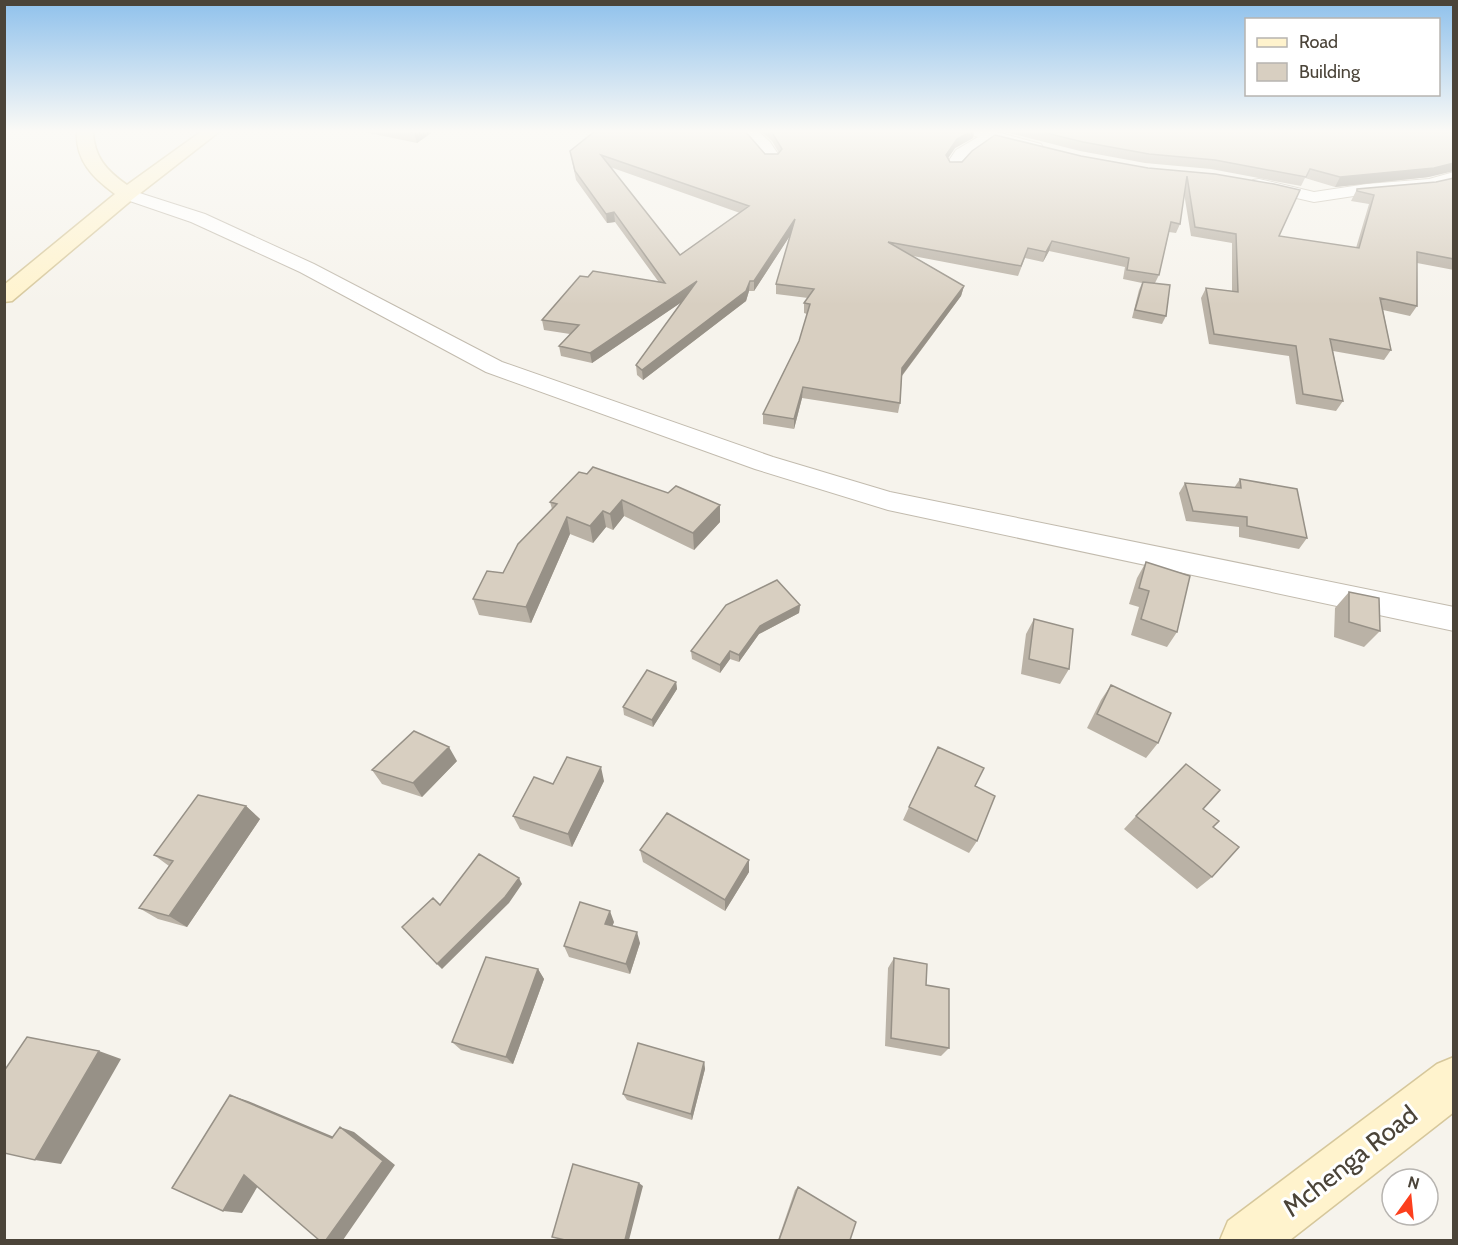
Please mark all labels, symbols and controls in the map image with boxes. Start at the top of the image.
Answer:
legend [1245,18,1440,96]
text: Road [1299,31,1338,53]
text: Building [1299,61,1361,83]
street label: Mchenga Road [1276,1098,1424,1224]
north arrow [1380,1167,1440,1227]
text: N [1406,1172,1422,1194]

